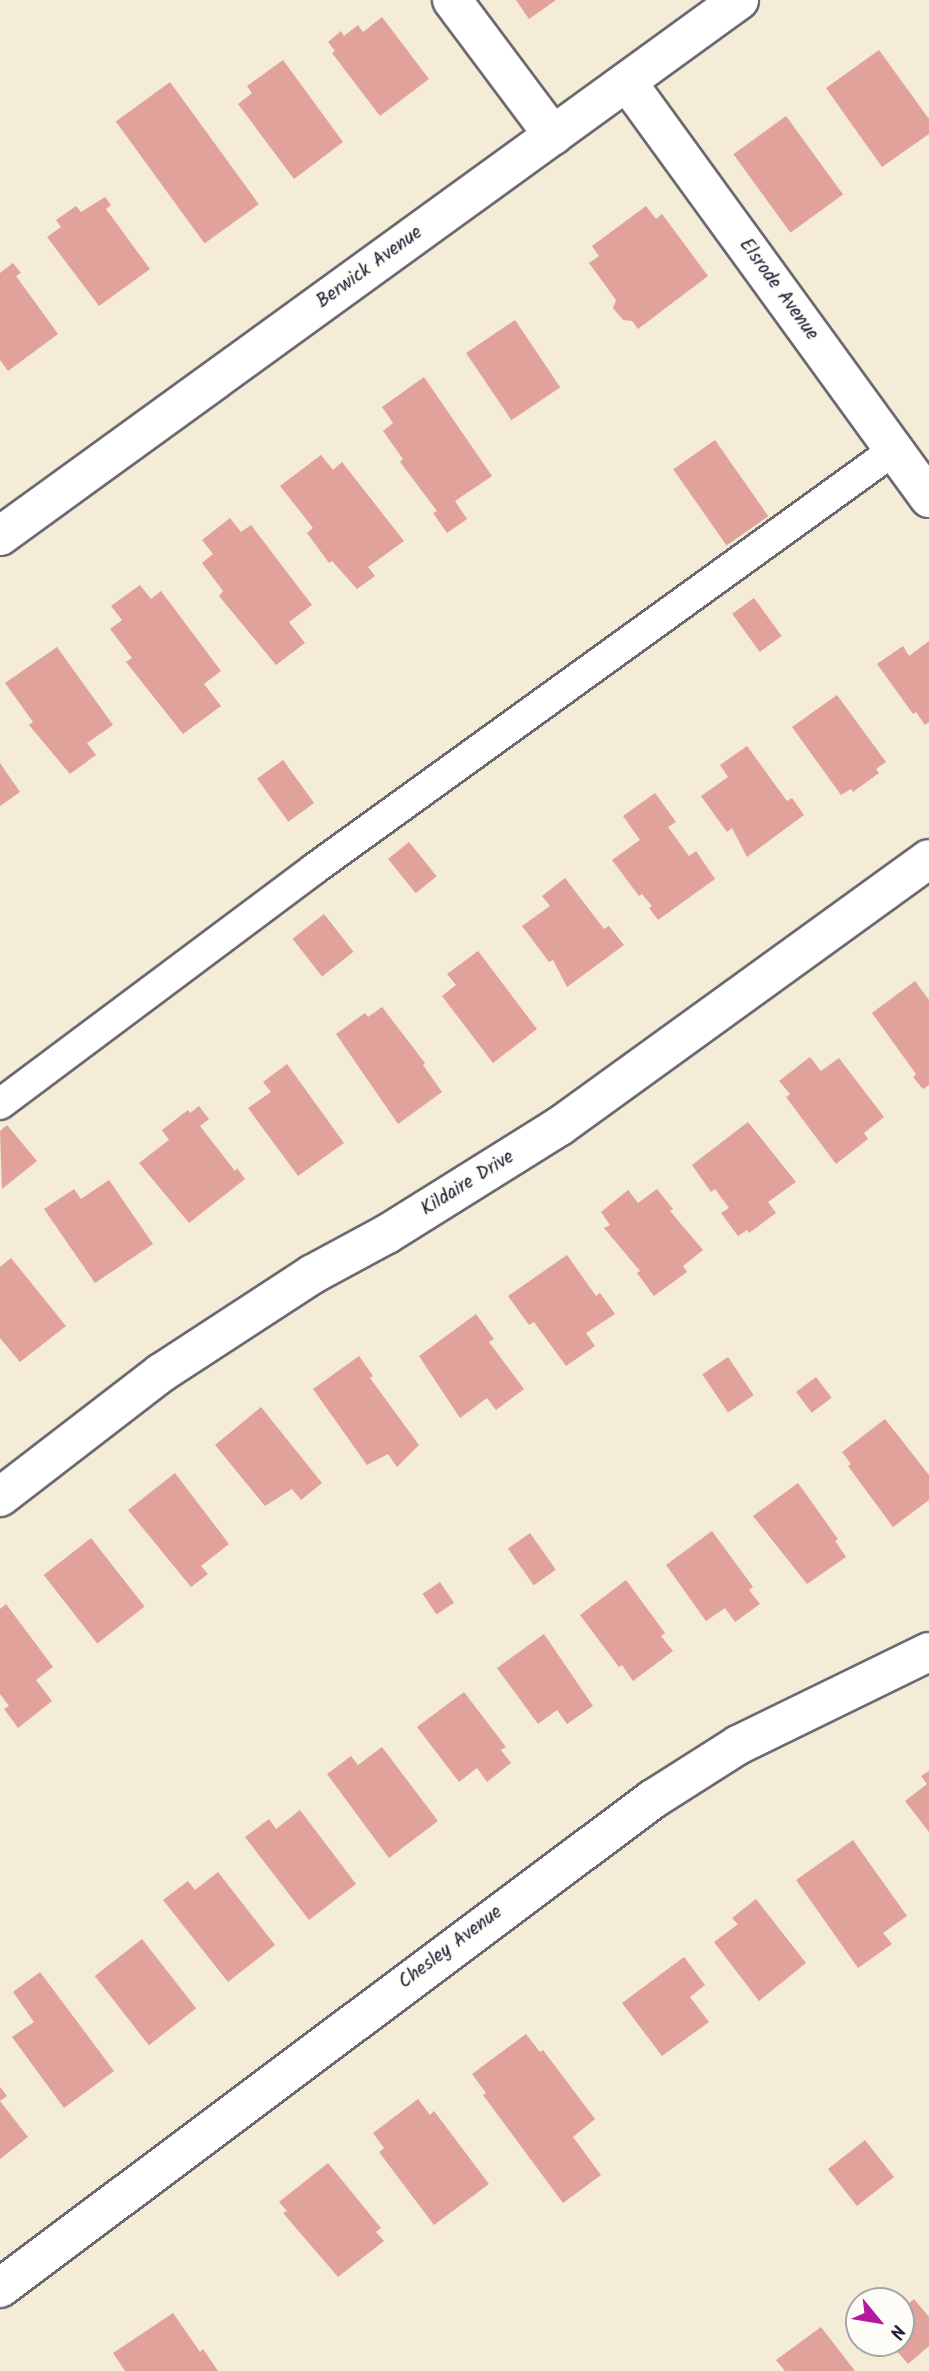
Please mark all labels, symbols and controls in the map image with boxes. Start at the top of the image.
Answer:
street label: Berwick Avenue [313,222,427,314]
street label: Elsrode Avenue [733,235,823,345]
street label: Kildaire Drive [417,1146,519,1222]
street label: Chesley Avenue [395,1902,507,1994]
north arrow [845,2287,915,2357]
text: N [880,2319,912,2344]

